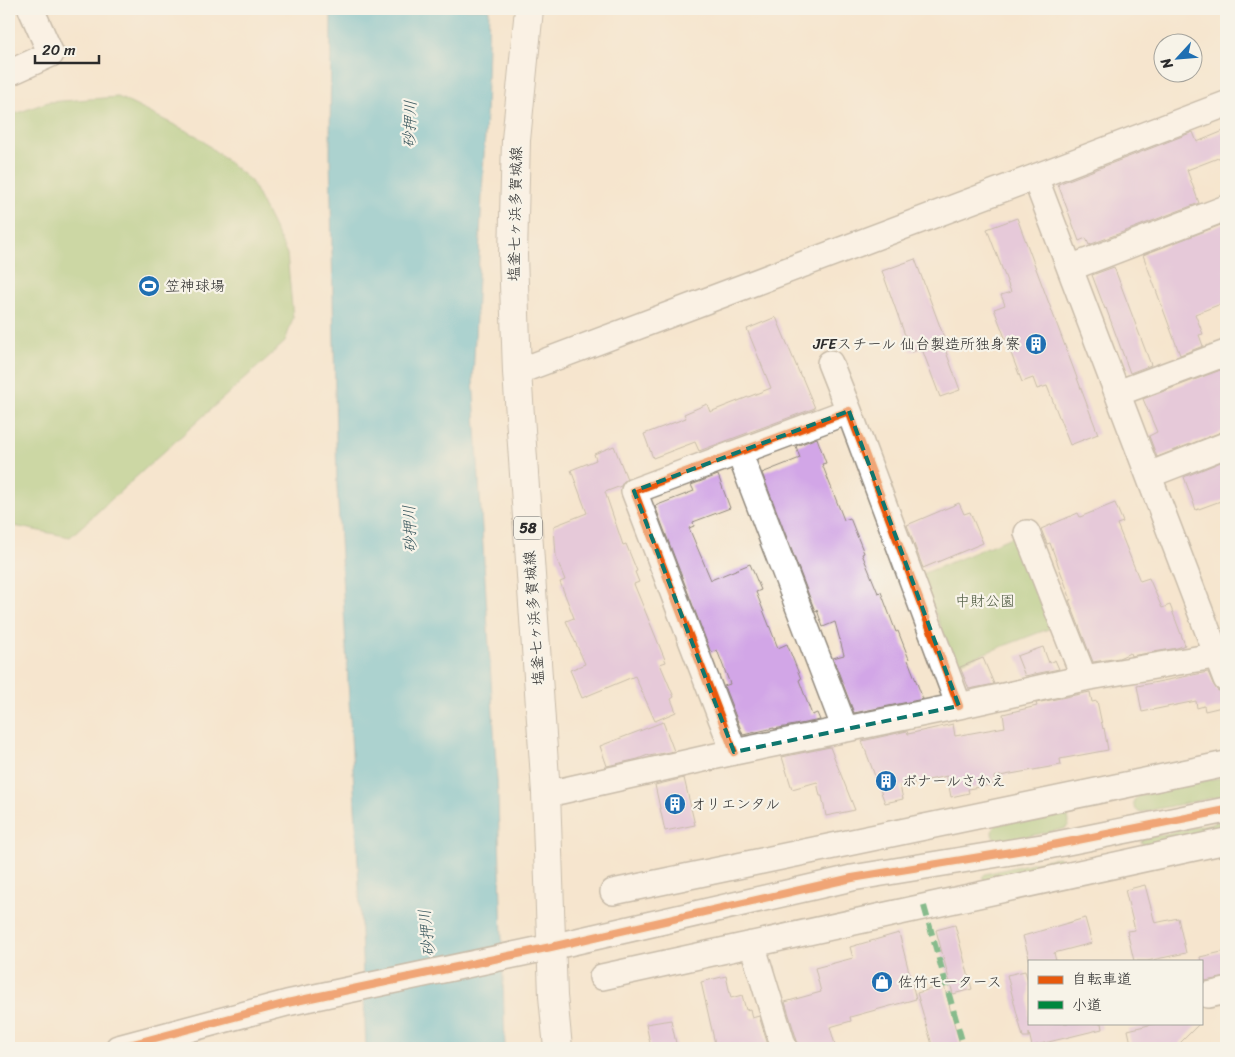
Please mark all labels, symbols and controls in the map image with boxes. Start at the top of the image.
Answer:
scale bar [35,32,99,64]
north arrow [1152,32,1202,82]
text: 20 m [42,37,76,63]
text: N [1153,53,1181,74]
water label: 砂押川 [394,100,425,149]
street label: 塩釜七ヶ浜多賀城線 [501,146,529,282]
place label: 笠神球場 [165,273,225,299]
sports icon: 笠神球場 [137,274,161,298]
place label: JFEスチール 仙台製造所独身寮 [812,331,1020,357]
building icon: JFEスチール 仙台製造所独身寮 [1024,332,1048,356]
water label: 砂押川 [394,504,425,553]
road number: 58 [514,516,542,540]
street label: 塩釜七ヶ浜多賀城線 [516,550,552,686]
park label: 中財公園 [955,588,1015,614]
place label: ボナールさかえ [902,768,1006,794]
building icon: ボナールさかえ [874,769,898,793]
place label: オリエンタル [691,791,780,817]
building icon: オリエンタル [663,792,687,816]
water label: 砂押川 [410,908,443,958]
legend [1028,960,1202,1024]
text: 自転車道 [1072,966,1132,992]
place label: 佐竹モータース [898,969,1002,995]
shop icon: 佐竹モータース [870,970,894,994]
text: 小道 [1072,992,1102,1018]

